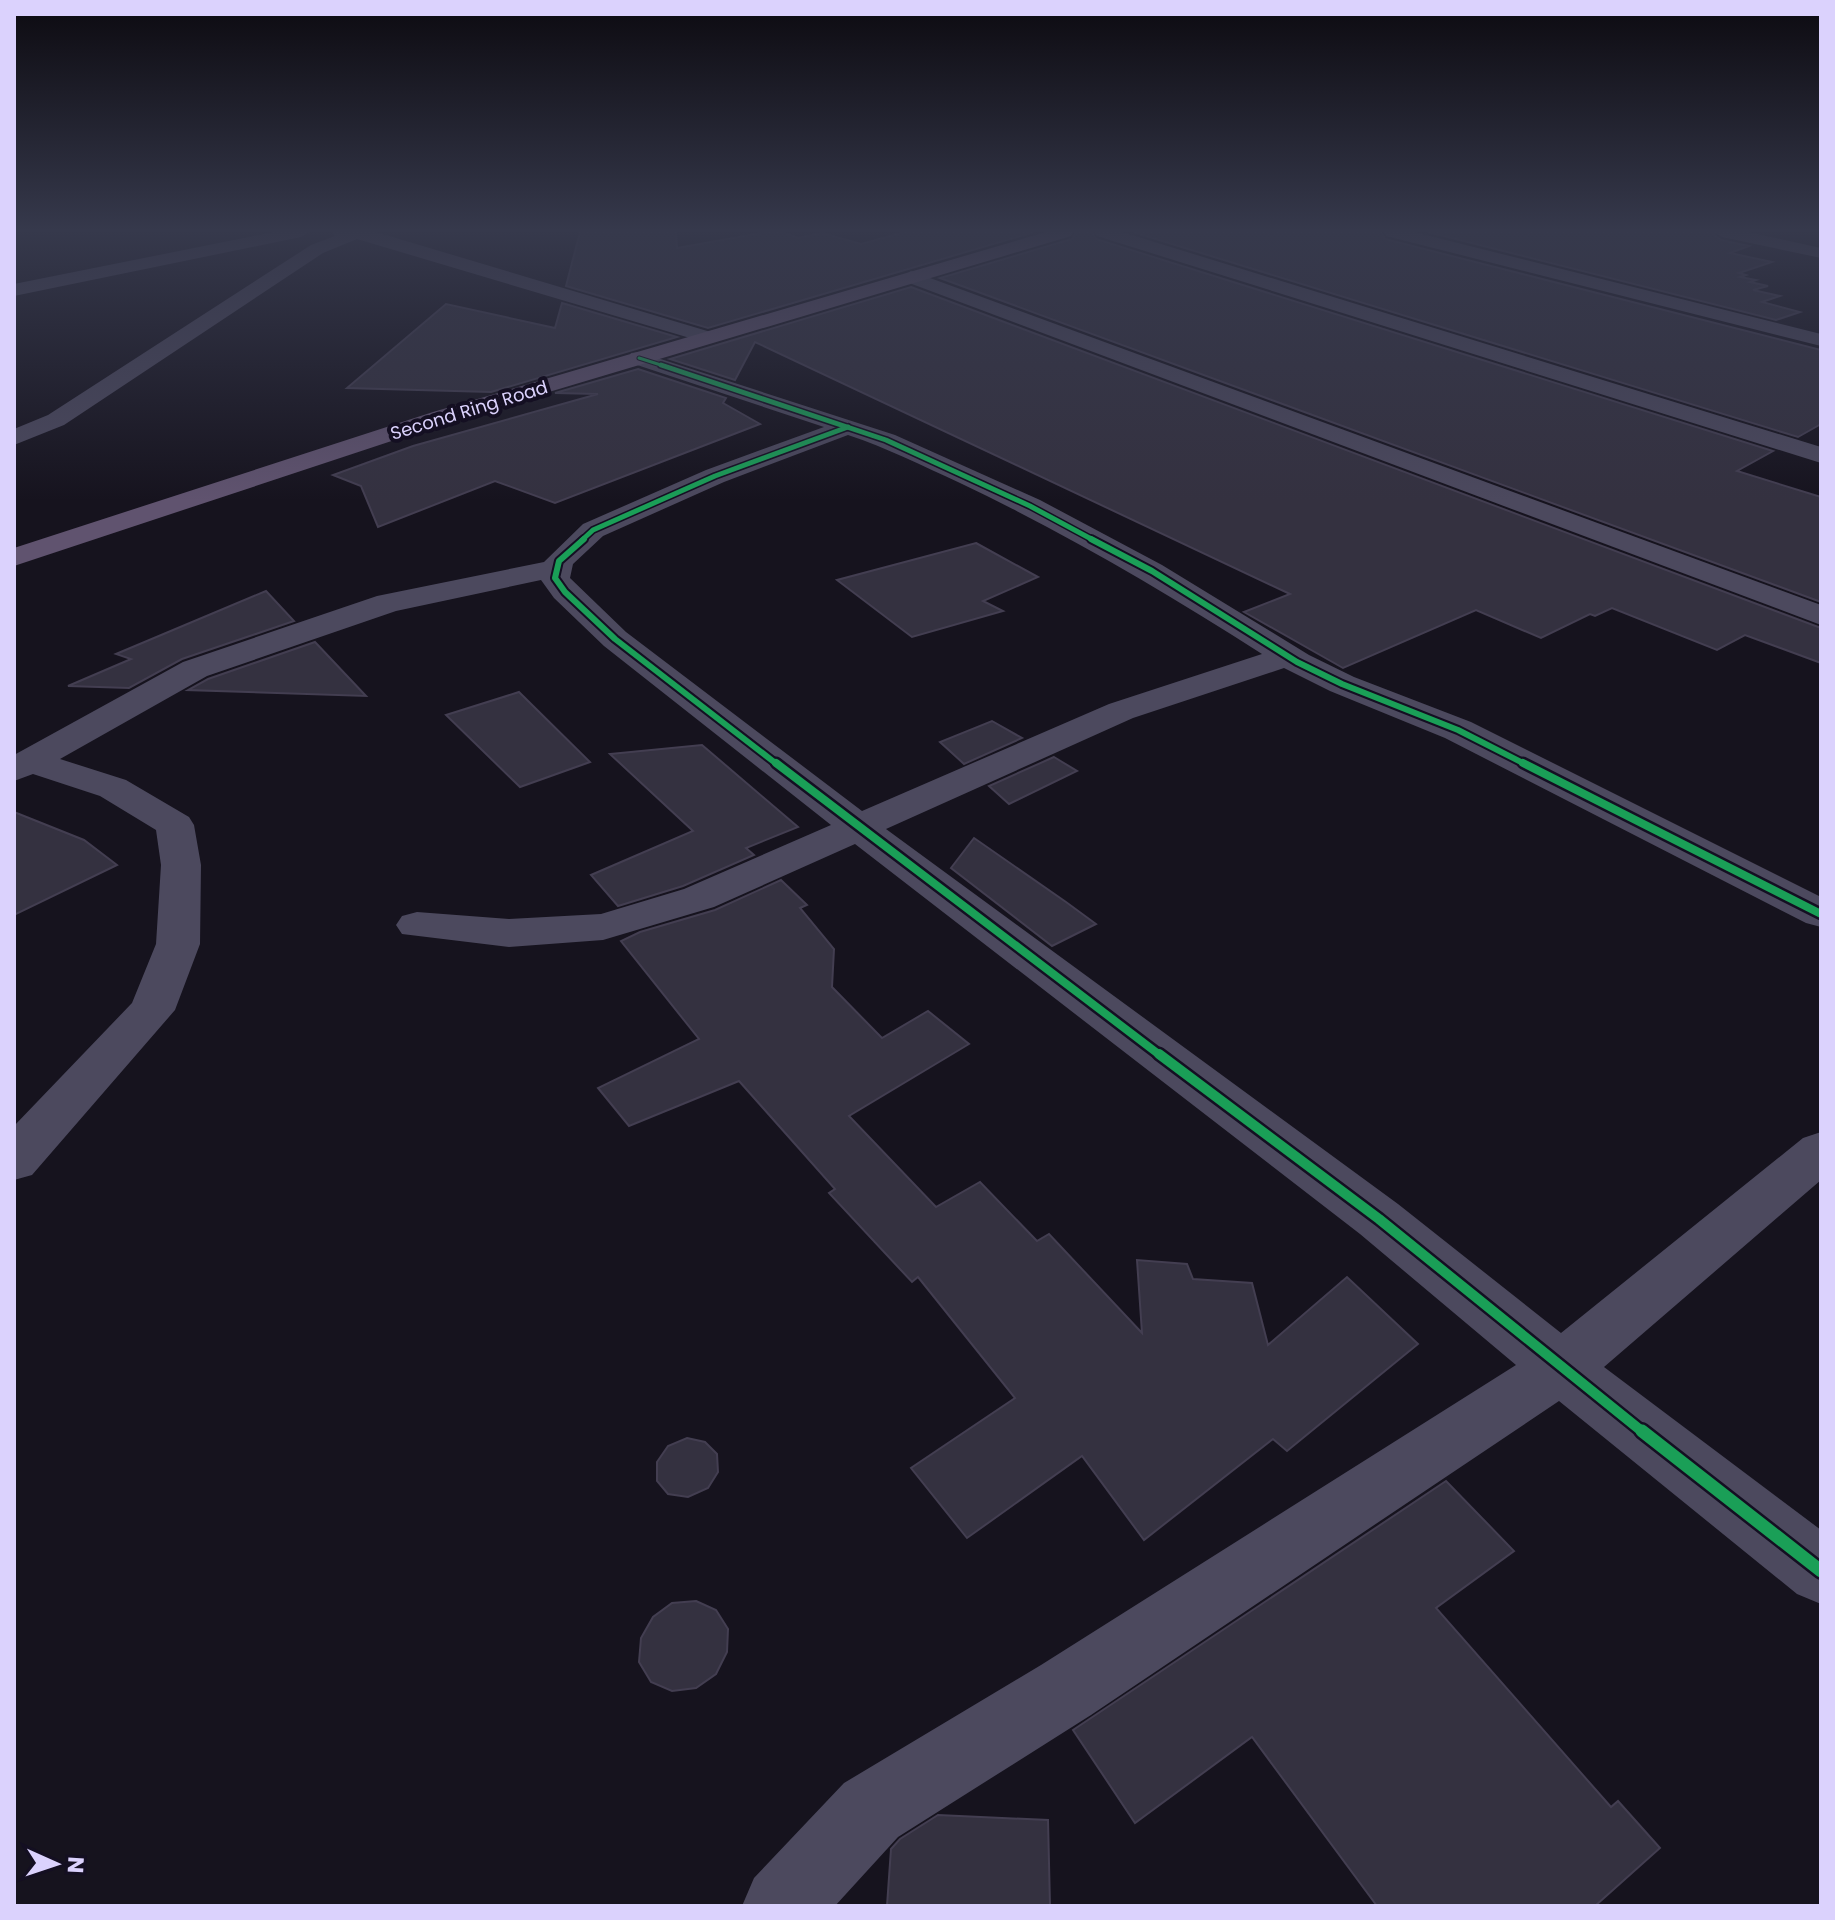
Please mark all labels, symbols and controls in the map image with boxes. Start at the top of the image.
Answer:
street label: Second Ring Road [387,374,551,446]
north arrow [16,1824,96,1904]
text: N [60,1856,91,1874]

